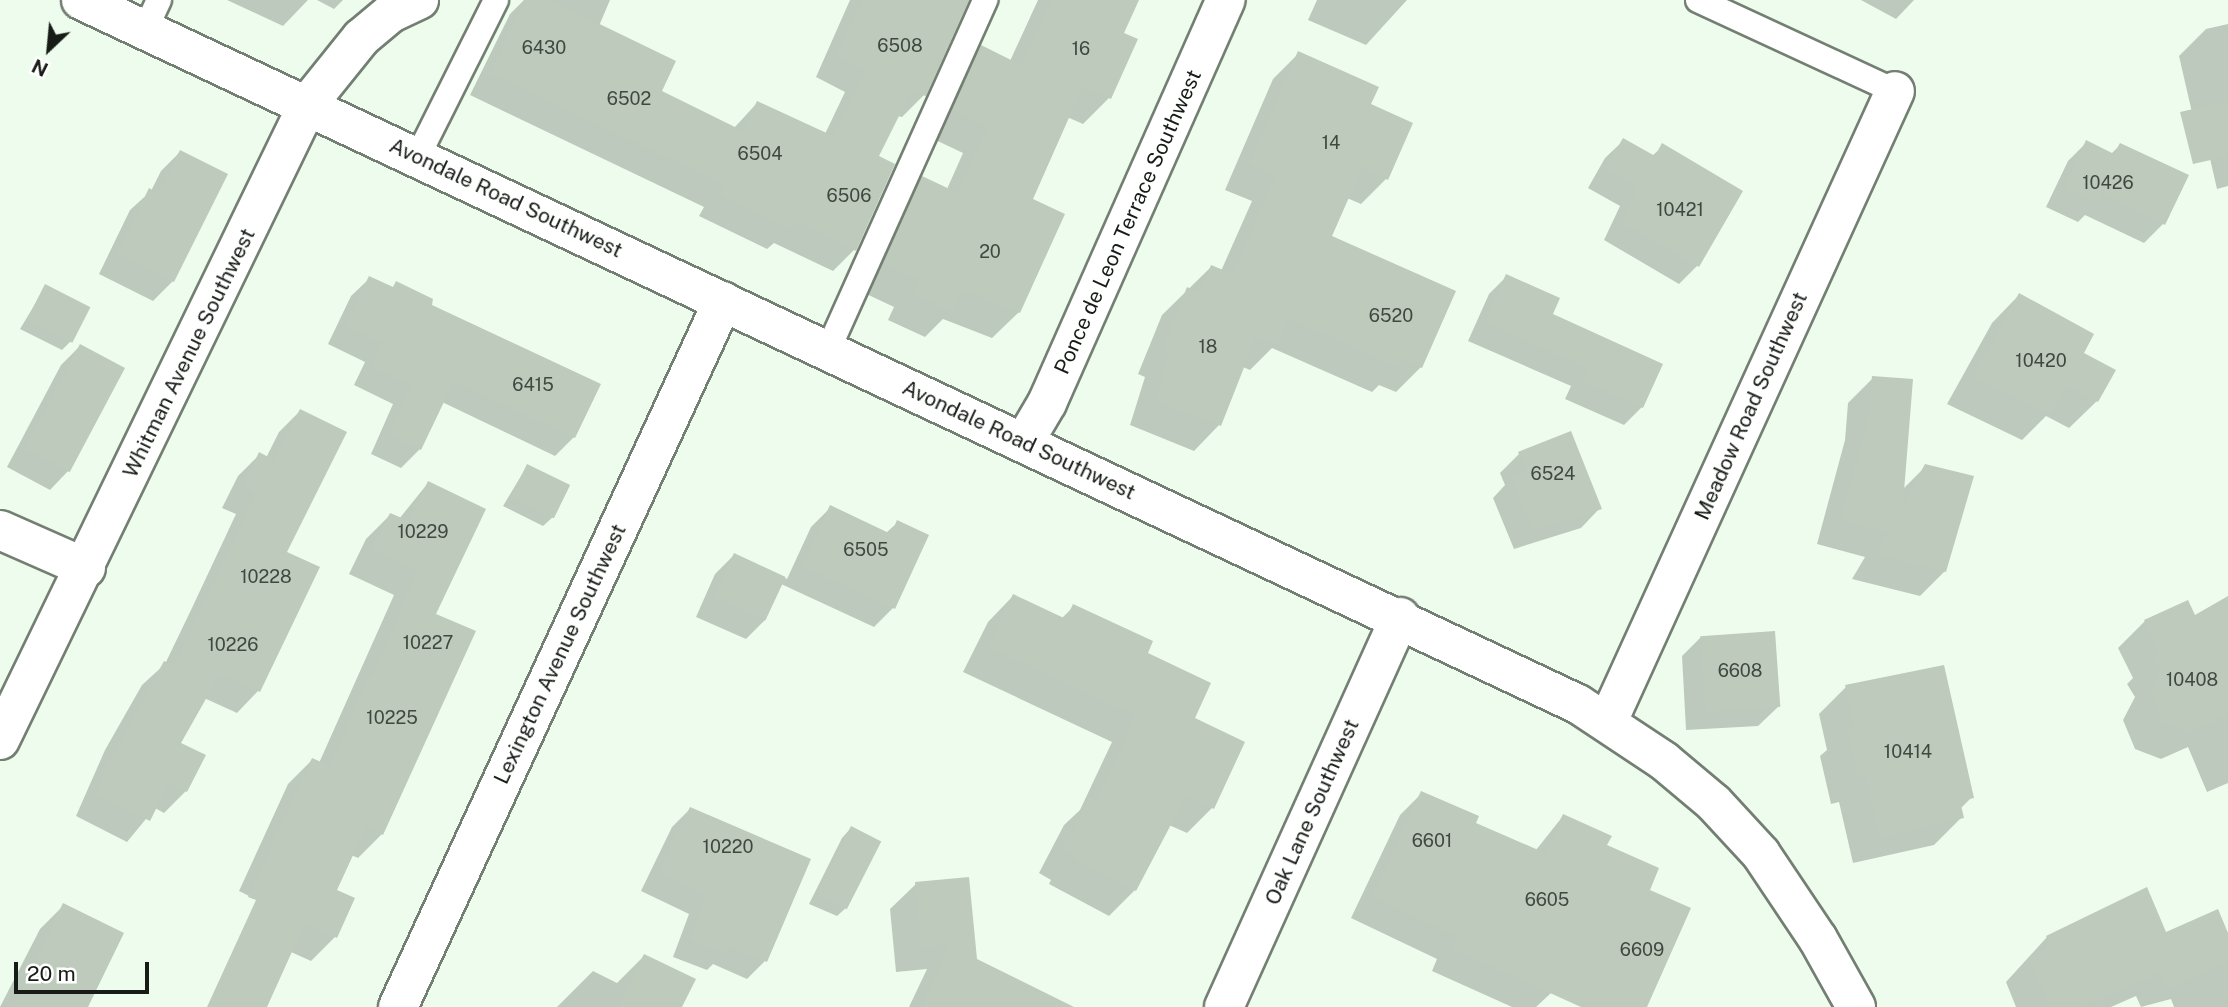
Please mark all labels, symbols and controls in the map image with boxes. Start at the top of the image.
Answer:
north arrow [14,14,84,84]
house number: 6508 [877,35,923,57]
house number: 6430 [522,37,566,59]
house number: 16 [1072,38,1090,60]
text: N [28,55,51,81]
street label: Ponce de Leon Terrace Southwest [1049,66,1207,378]
house number: 6502 [607,88,651,110]
house number: 14 [1322,132,1340,154]
street label: Avondale Road Southwest [385,133,627,263]
house number: 6504 [737,143,783,165]
house number: 10426 [2082,172,2134,194]
house number: 6506 [827,185,871,207]
house number: 10421 [1656,199,1704,221]
street label: Whitman Avenue Southwest [118,224,260,482]
house number: 20 [979,241,1001,263]
street label: Meadow Road Southwest [1689,288,1813,524]
house number: 6520 [1369,305,1413,327]
house number: 18 [1199,336,1217,358]
house number: 10420 [2015,350,2067,372]
house number: 6415 [512,374,554,396]
street label: Avondale Road Southwest [898,375,1140,505]
house number: 6524 [1531,463,1575,485]
street label: Lexington Avenue Southwest [489,520,631,788]
house number: 10229 [397,521,449,543]
house number: 6505 [843,539,889,561]
house number: 10228 [240,566,292,588]
house number: 10227 [403,632,453,654]
house number: 10226 [207,634,259,656]
house number: 6608 [1718,660,1762,682]
house number: 10408 [2166,669,2218,691]
house number: 10225 [366,707,418,729]
street label: Oak Lane Southwest [1260,715,1364,909]
house number: 10414 [1884,741,1932,763]
house number: 6601 [1412,830,1452,852]
house number: 10220 [703,836,753,858]
house number: 6605 [1525,889,1569,911]
house number: 6609 [1620,939,1664,961]
scale bar [18,948,152,992]
text: 20 m [27,961,76,986]

